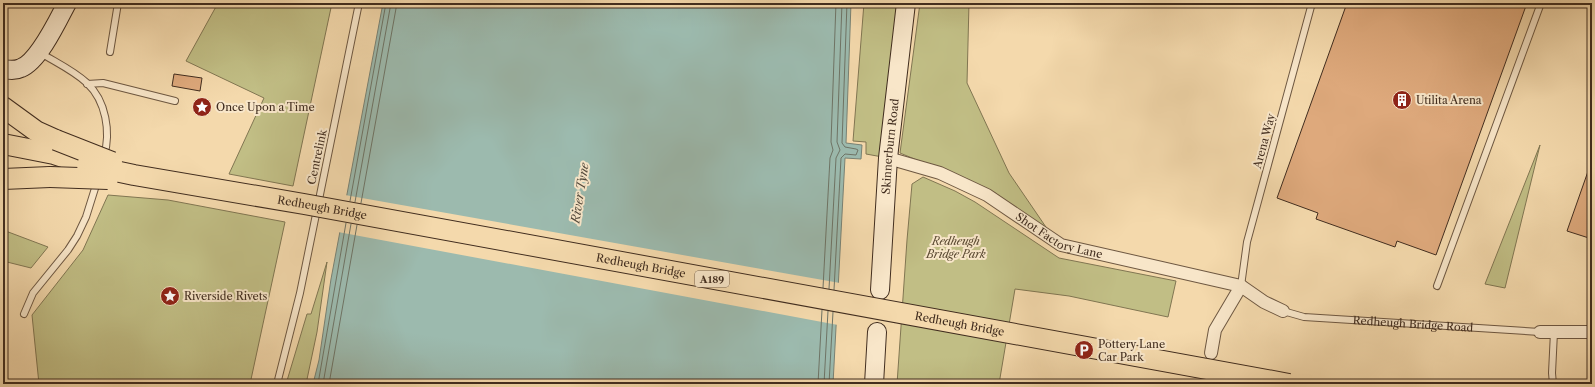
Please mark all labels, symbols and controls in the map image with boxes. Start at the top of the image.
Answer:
building icon: Utilita Arena [1391,89,1413,111]
place label: Utilita Arena [1416,93,1482,107]
place icon: Once Upon a Time [191,96,213,118]
street label: Skinnerburn Road [879,98,902,195]
place label: Once Upon a Time [216,100,315,114]
street label: Arena Way [1250,111,1278,171]
street label: Centrelink [304,128,330,186]
water label: River Tyne [567,160,592,225]
street label: Redheugh Bridge [276,193,368,222]
street label: Shot Factory Lane [1013,209,1104,261]
park label: Redheugh Bridge Park [925,234,986,261]
street label: Redheugh Bridge [595,251,687,281]
road number: A189 [695,271,729,287]
place icon: Riverside Rivets [159,285,181,307]
place label: Riverside Rivets [184,289,268,303]
street label: Redheugh Bridge [914,309,1005,339]
street label: Redheugh Bridge Road [1352,313,1474,335]
place label: Pottery Lane Car Park [1098,337,1165,364]
parking icon: Pottery Lane Car Park [1073,339,1095,361]

